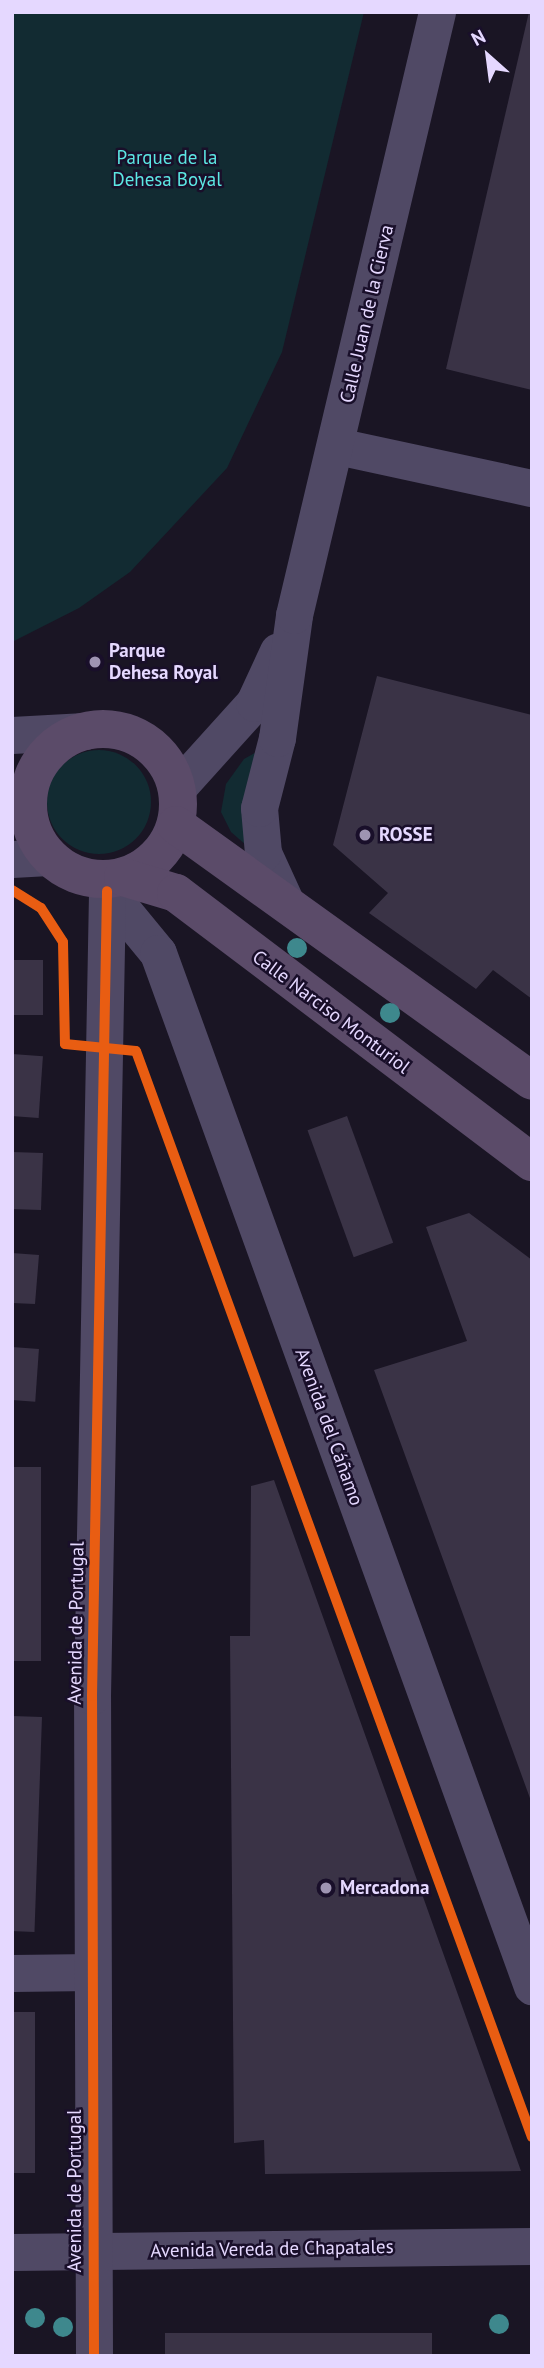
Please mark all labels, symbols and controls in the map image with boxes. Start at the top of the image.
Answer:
north arrow [453,21,523,91]
text: N [467,24,489,51]
park label: Parque de la Dehesa Boyal [112,147,222,191]
street label: Calle Juan de la Cierva [335,223,399,405]
place label: Parque Dehesa Royal [109,640,218,684]
marker: Parque Dehesa Royal [87,654,103,670]
place label: ROSSE [379,824,433,846]
marker: ROSSE [357,827,373,843]
street label: Calle Narciso Monturiol [248,945,414,1079]
street label: Avenida del Cáñamo [290,1345,368,1509]
street label: Avenida de Portugal [63,1541,89,1705]
place label: Mercadona [340,1877,429,1899]
marker: Mercadona [318,1880,334,1896]
street label: Avenida de Portugal [64,2109,86,2273]
street label: Avenida Vereda de Chapatales [150,2235,394,2263]

